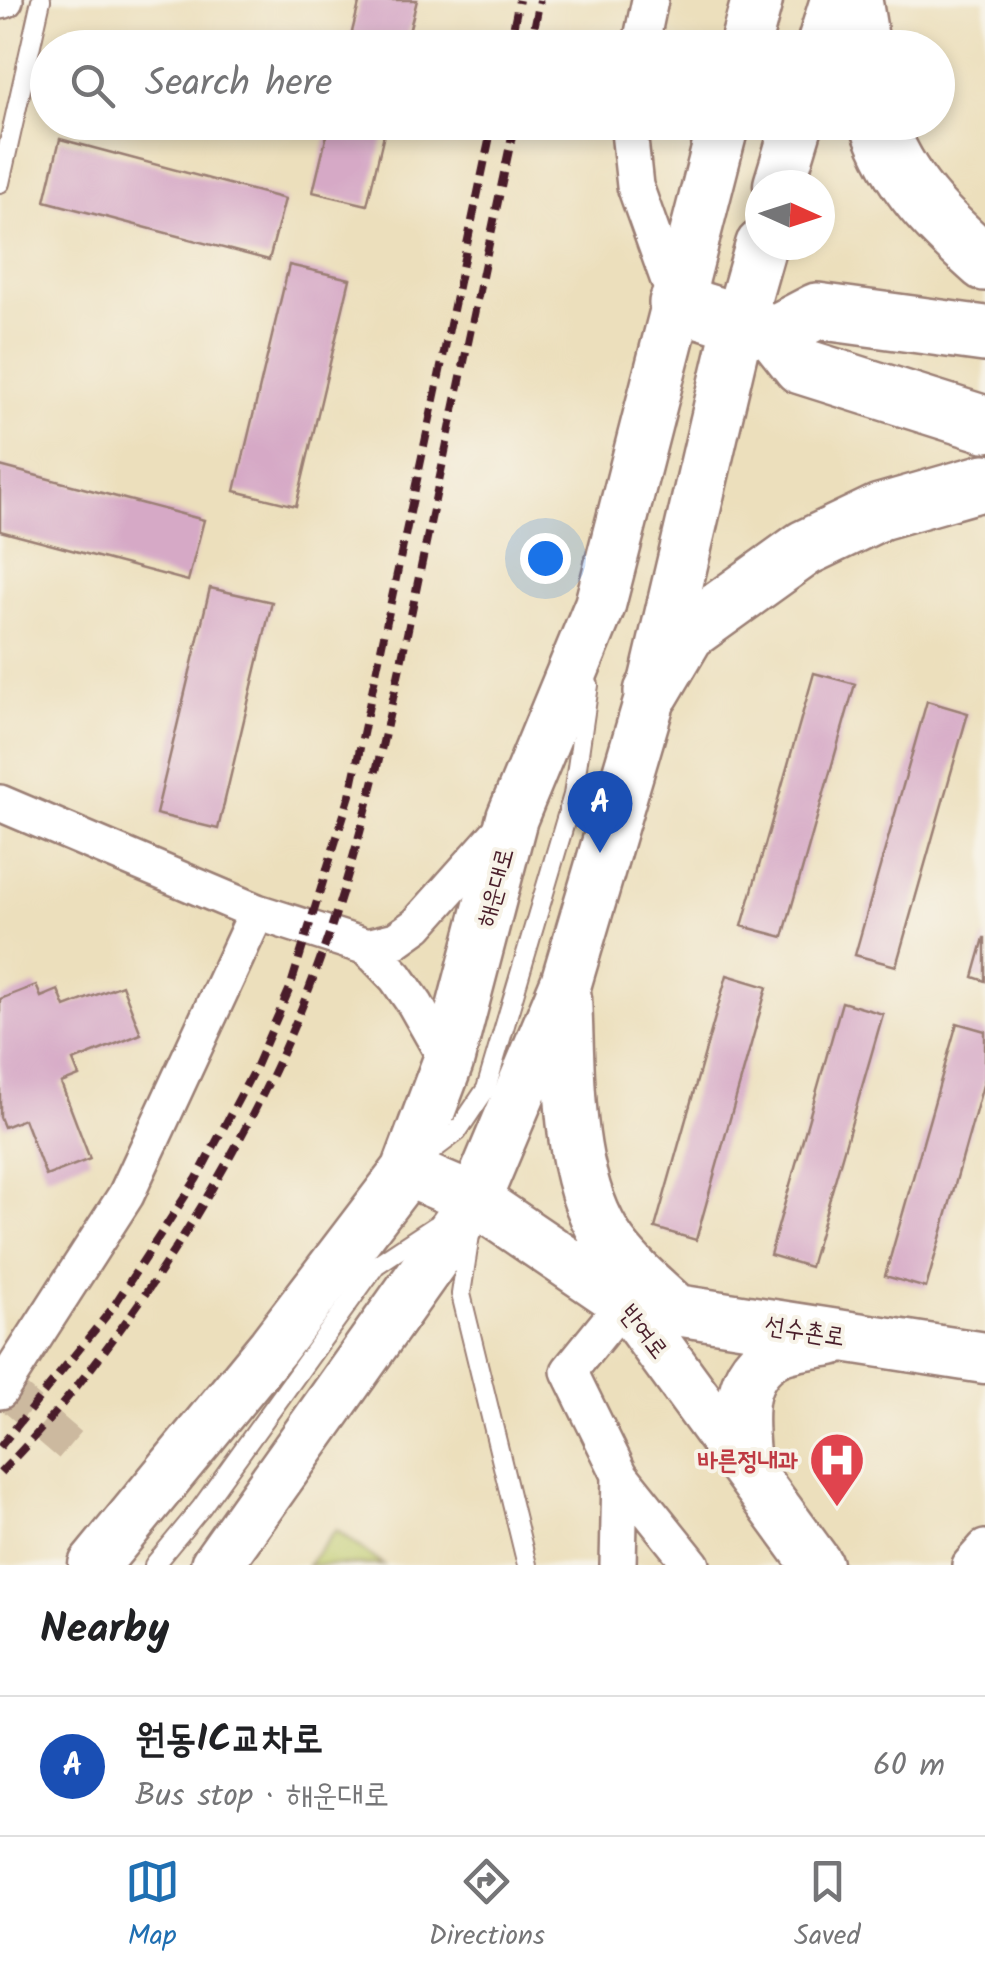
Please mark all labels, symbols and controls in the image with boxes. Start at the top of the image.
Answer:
search box [30,30,955,140]
text: Search here [145,55,332,115]
icon: search [65,58,120,113]
north arrow [745,170,835,260]
your location [520,533,571,584]
pin: A [568,770,632,853]
street label: 해운대로 [466,843,526,932]
street label: 반여로 [609,1296,678,1368]
street label: 선수촌로 [762,1306,848,1358]
hospital icon: 바른정내과 [807,1430,867,1509]
place label: 바른정내과 [697,1442,798,1482]
text: Nearby [40,1597,169,1664]
text: 원동IC교차로 [135,1711,323,1771]
text: A [62,1741,83,1792]
text: 60 m [873,1741,945,1792]
text: Bus stop · 해운대로 [135,1771,389,1822]
tab: Map [125,1854,180,1959]
tab: Directions [429,1854,545,1959]
tab: Saved [794,1854,860,1959]

